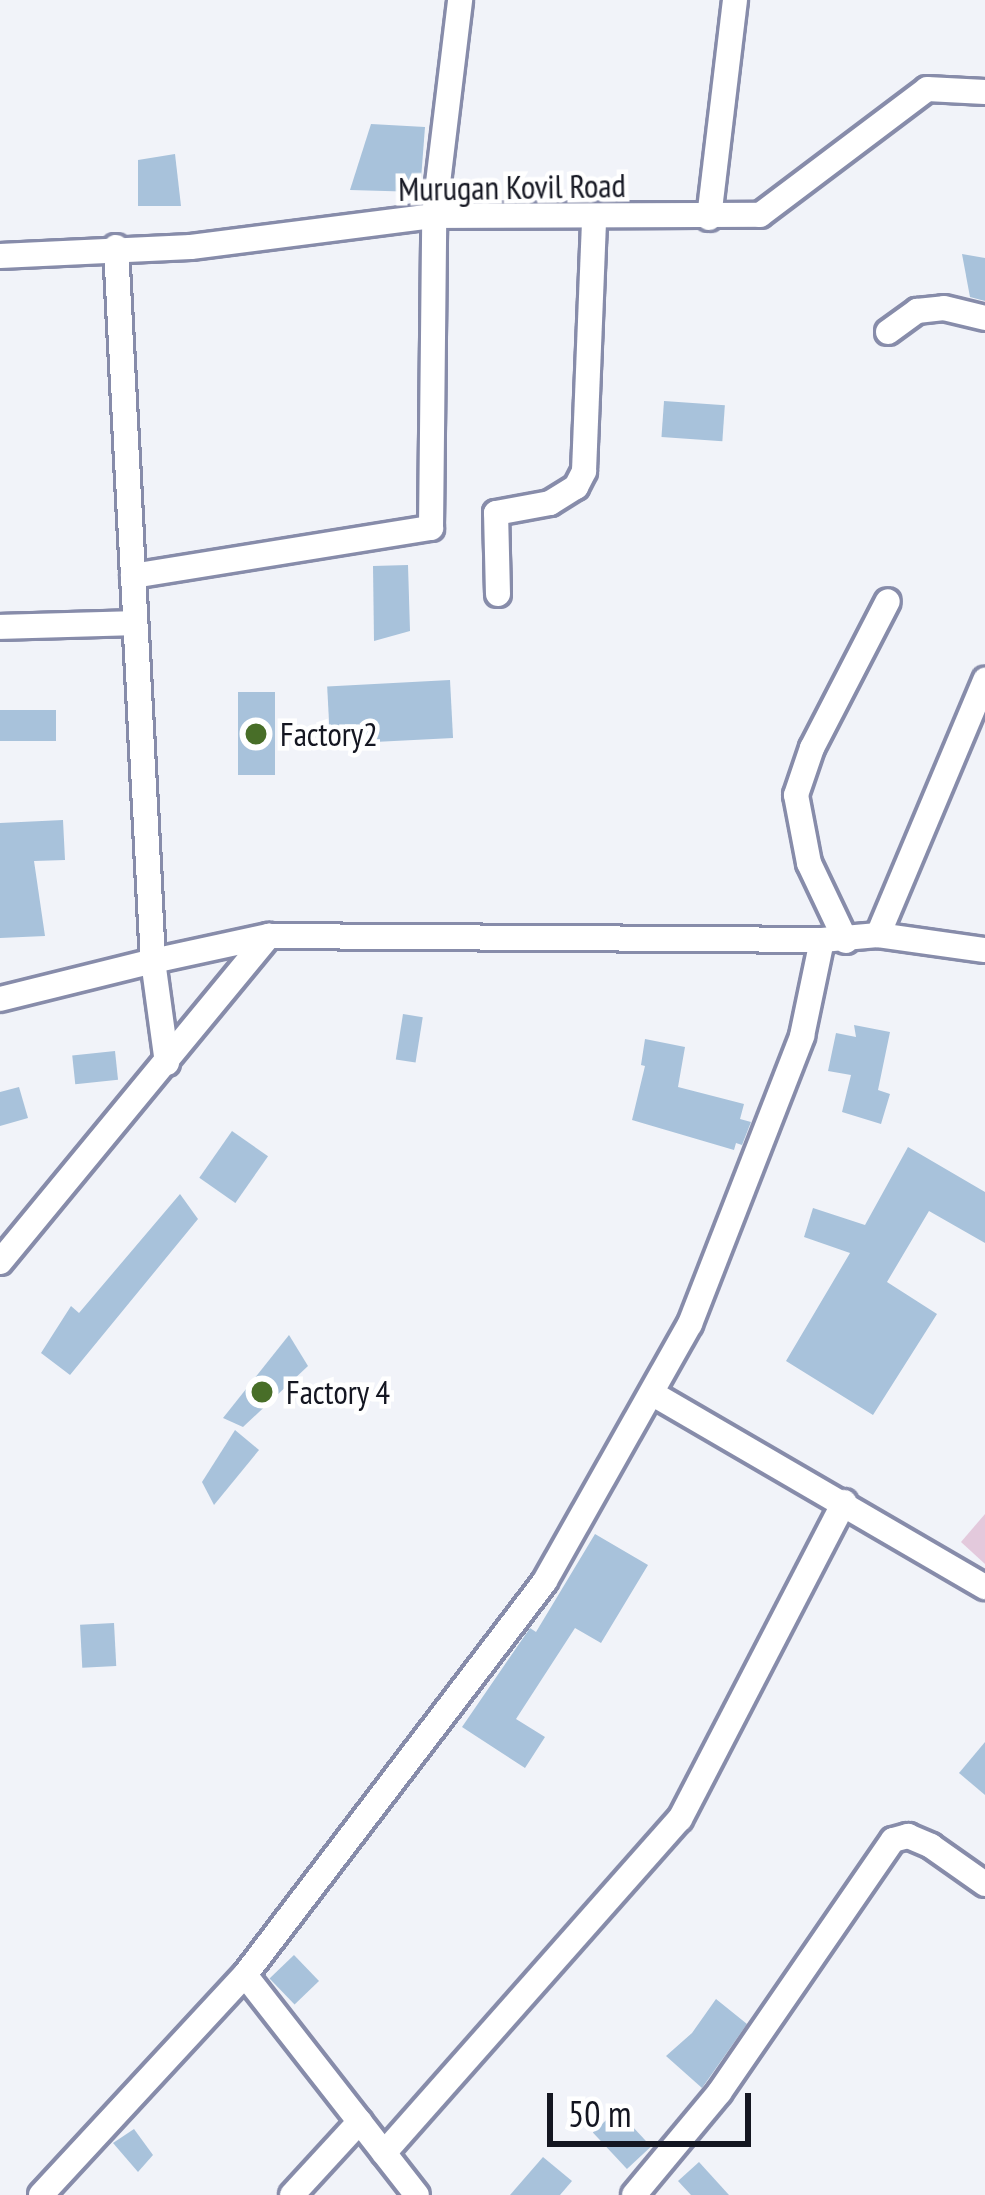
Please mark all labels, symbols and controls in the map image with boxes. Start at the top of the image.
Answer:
street label: Murugan Kovil Road [398,165,626,209]
place label: Factory2 [280,714,378,754]
marker: Factory2 [243,721,269,747]
place label: Factory 4 [286,1372,391,1412]
marker: Factory 4 [249,1379,275,1405]
scale bar [553,2069,757,2143]
text: 50 m [568,2090,631,2137]

